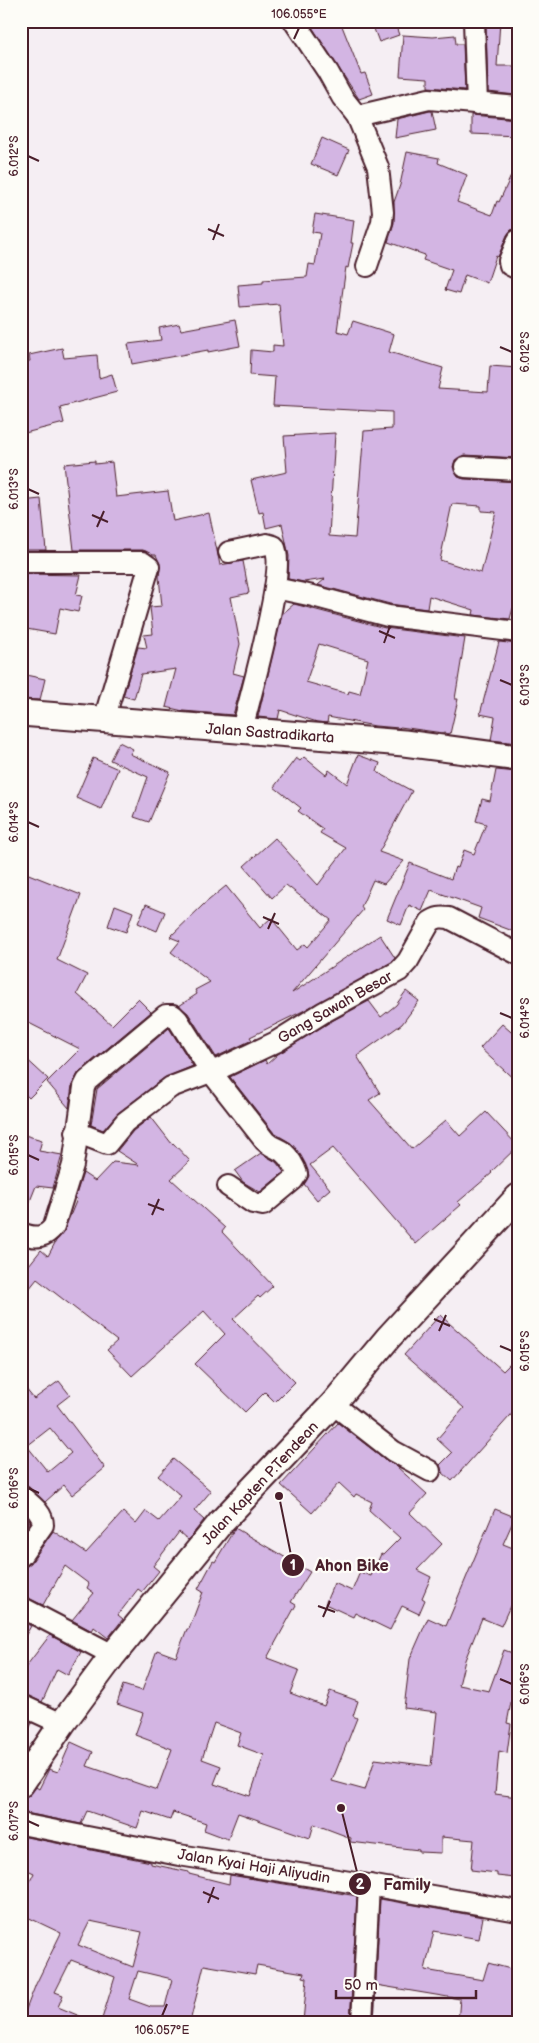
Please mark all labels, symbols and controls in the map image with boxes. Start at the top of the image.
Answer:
text: 106.055°E [271,7,327,22]
text: 6.012°S [7,136,22,176]
text: 6.012°S [518,332,533,372]
text: 6.013°S [7,468,22,510]
text: 6.013°S [518,664,533,706]
street label: Jalan Sastradikarta [205,720,335,747]
text: 6.014°S [7,801,22,843]
street label: Gang Sawah Besar [274,967,397,1048]
text: 6.014°S [518,997,533,1039]
text: 6.015°S [7,1135,22,1175]
text: 6.015°S [518,1331,533,1371]
street label: Jalan Kapten P.Tendean [198,1418,323,1549]
text: 6.016°S [7,1467,22,1509]
callout: Ahon Bike [280,1550,399,1581]
text: 1 [290,1556,296,1575]
text: Ahon Bike [314,1557,389,1576]
text: 6.016°S [518,1663,533,1705]
text: 6.017°S [7,1801,22,1841]
street label: Jalan Kyai Haji Aliyudin [176,1845,332,1888]
callout: Family [348,1869,440,1900]
text: 2 [356,1875,365,1894]
text: Family [383,1876,431,1895]
scale bar [336,1968,476,2000]
text: 50 m [344,1976,378,1995]
text: 106.057°E [135,2023,189,2038]

